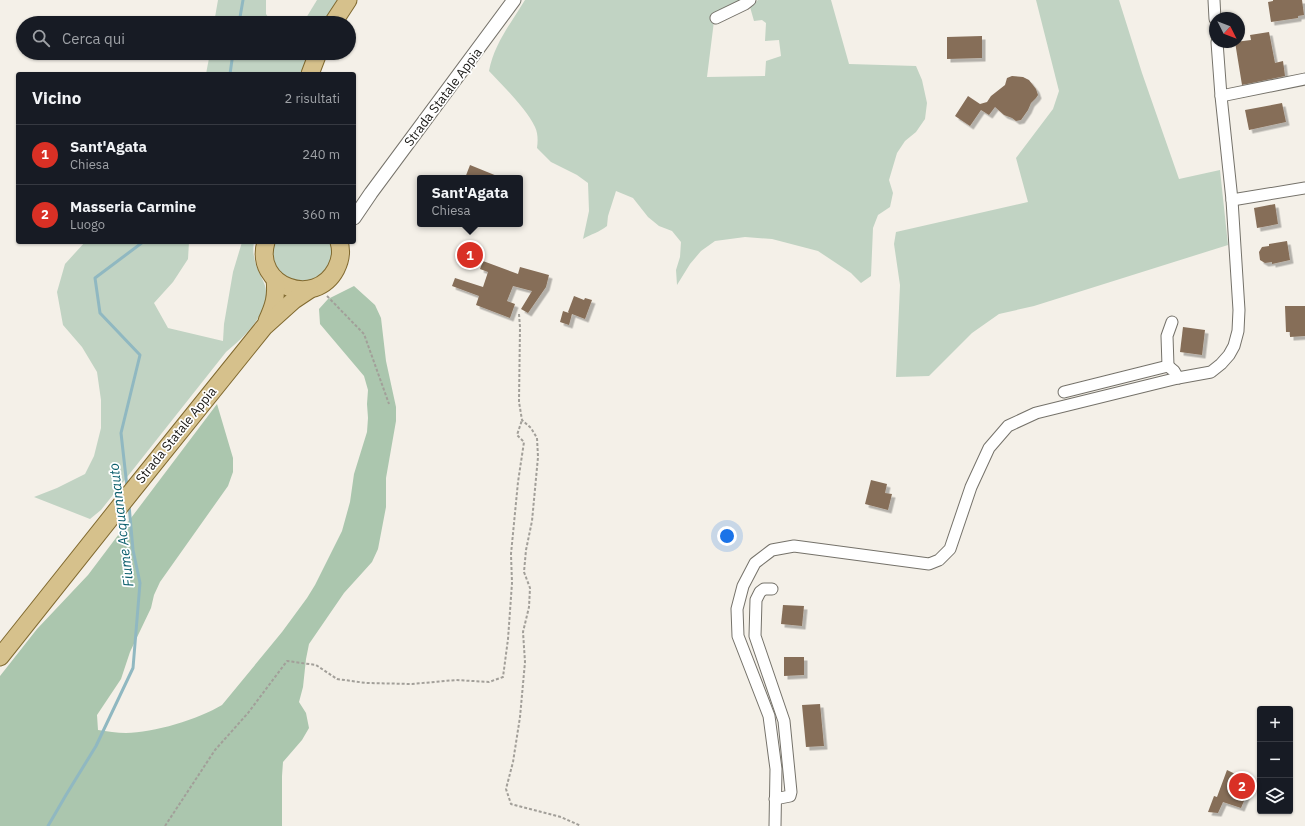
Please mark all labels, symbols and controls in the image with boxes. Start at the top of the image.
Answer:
north arrow [1209,12,1245,48]
search box [16,16,356,60]
icon: search [30,27,52,49]
text: Cerca qui [62,29,125,48]
street label: Strada Statale Appia [400,44,486,150]
text: Vicino [32,87,81,109]
text: 2 risultati [285,90,340,107]
text: Sant'Agata [70,137,147,156]
text: 1 [41,146,49,163]
text: 240 m [302,146,340,163]
text: Chiesa [70,156,109,173]
popup [417,175,523,227]
text: Sant'Agata [431,183,509,202]
text: Masseria Carmine [70,197,196,216]
text: Chiesa [431,202,471,219]
text: 2 [41,206,49,223]
text: 360 m [302,206,340,223]
text: Luogo [70,216,105,233]
pin: 1 [457,240,483,270]
street label: Strada Statale Appia [132,383,220,487]
water label: Fiume Acquannauto [104,462,138,588]
your location [717,526,737,546]
map controls [1257,706,1293,814]
button: + [1257,706,1293,742]
button: − [1257,742,1293,778]
pin: 2 [1229,771,1255,801]
button: layers [1257,778,1293,814]

